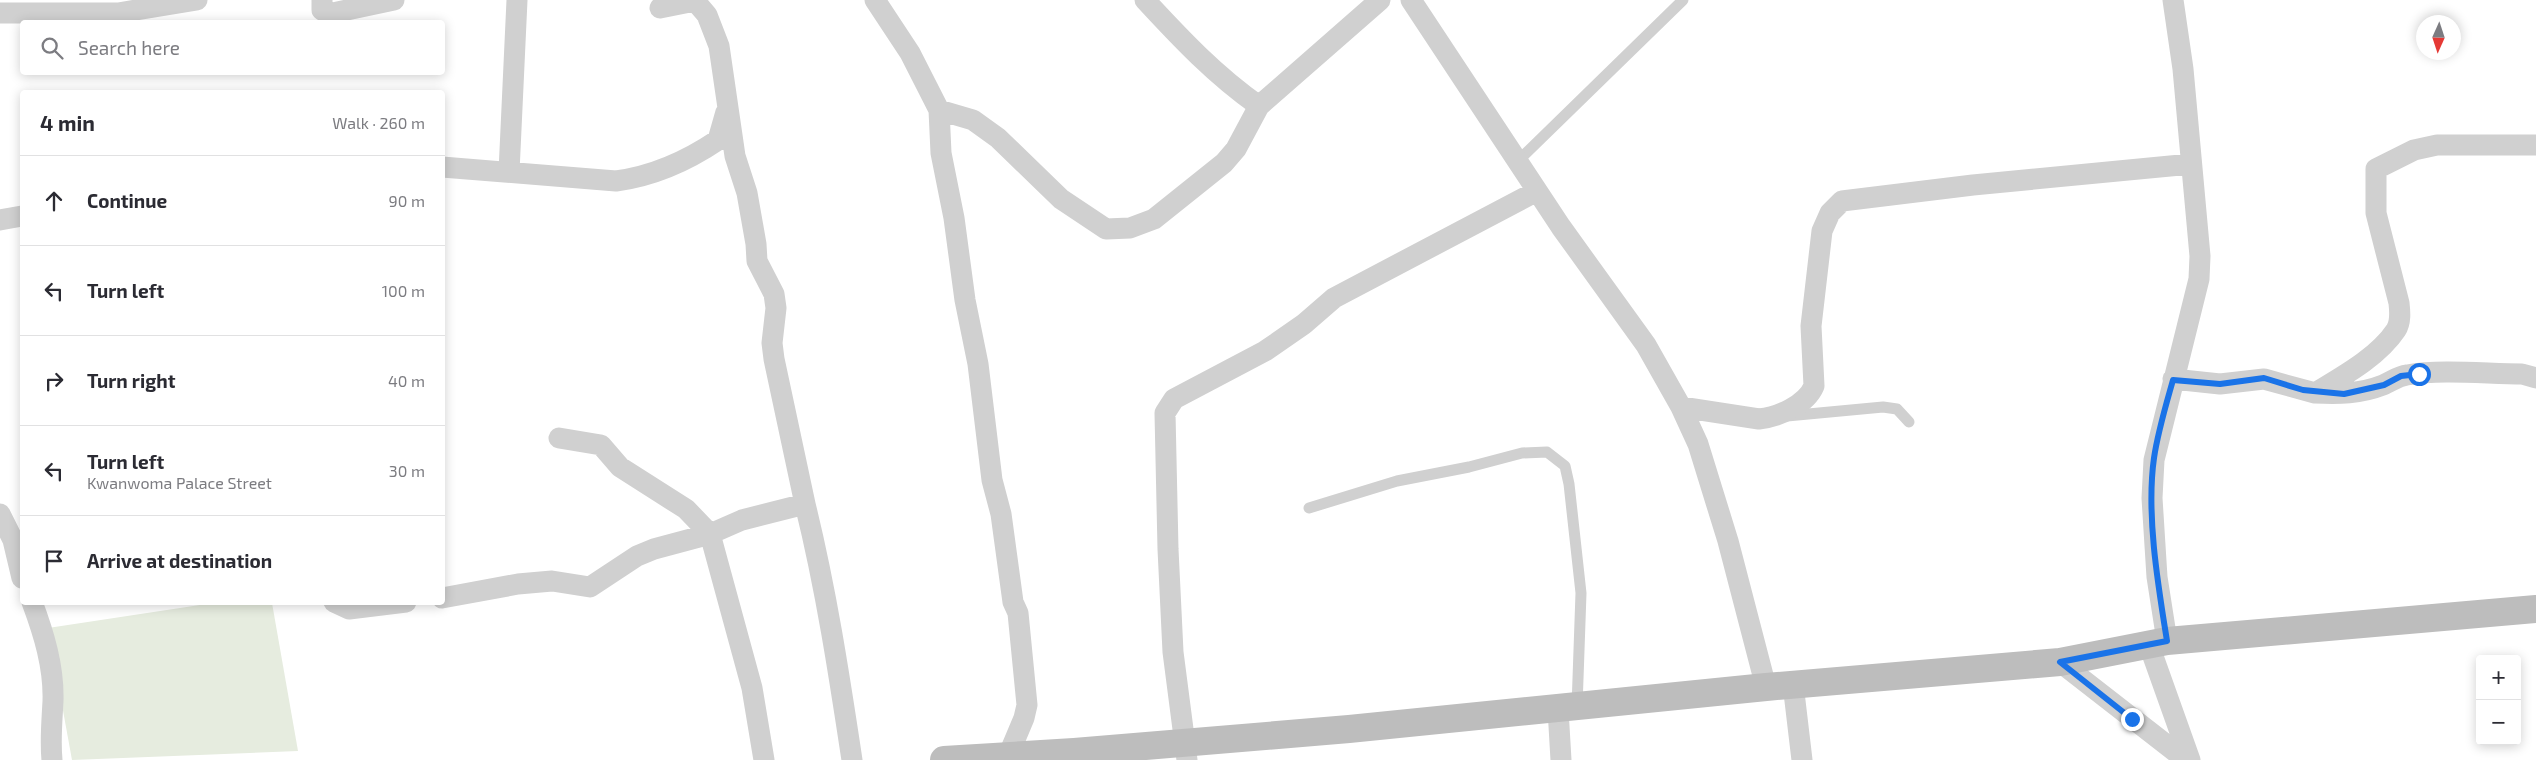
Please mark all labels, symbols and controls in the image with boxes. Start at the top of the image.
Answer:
north arrow [2416,15,2461,60]
search box [20,20,445,75]
icon: search [38,34,66,62]
text: Search here [78,36,180,59]
text: 4 min [40,110,95,135]
text: Walk · 260 m [332,113,425,132]
icon: ahead [40,187,68,215]
text: Continue [87,189,167,212]
text: 90 m [389,191,425,210]
icon: left [40,277,68,305]
text: Turn left [87,279,164,302]
text: 100 m [382,281,425,300]
route start [2408,363,2431,386]
icon: right [40,367,68,395]
text: Turn right [87,369,175,392]
text: 40 m [388,371,425,390]
text: Turn left [87,450,164,473]
icon: left [40,457,68,485]
text: 30 m [389,461,425,480]
text: Kwanwoma Palace Street [87,473,272,492]
icon: arrive [40,547,68,575]
text: Arrive at destination [87,549,272,572]
map controls [2476,655,2521,745]
button: + [2476,655,2521,700]
button: − [2476,700,2521,745]
route end [2121,708,2144,731]

